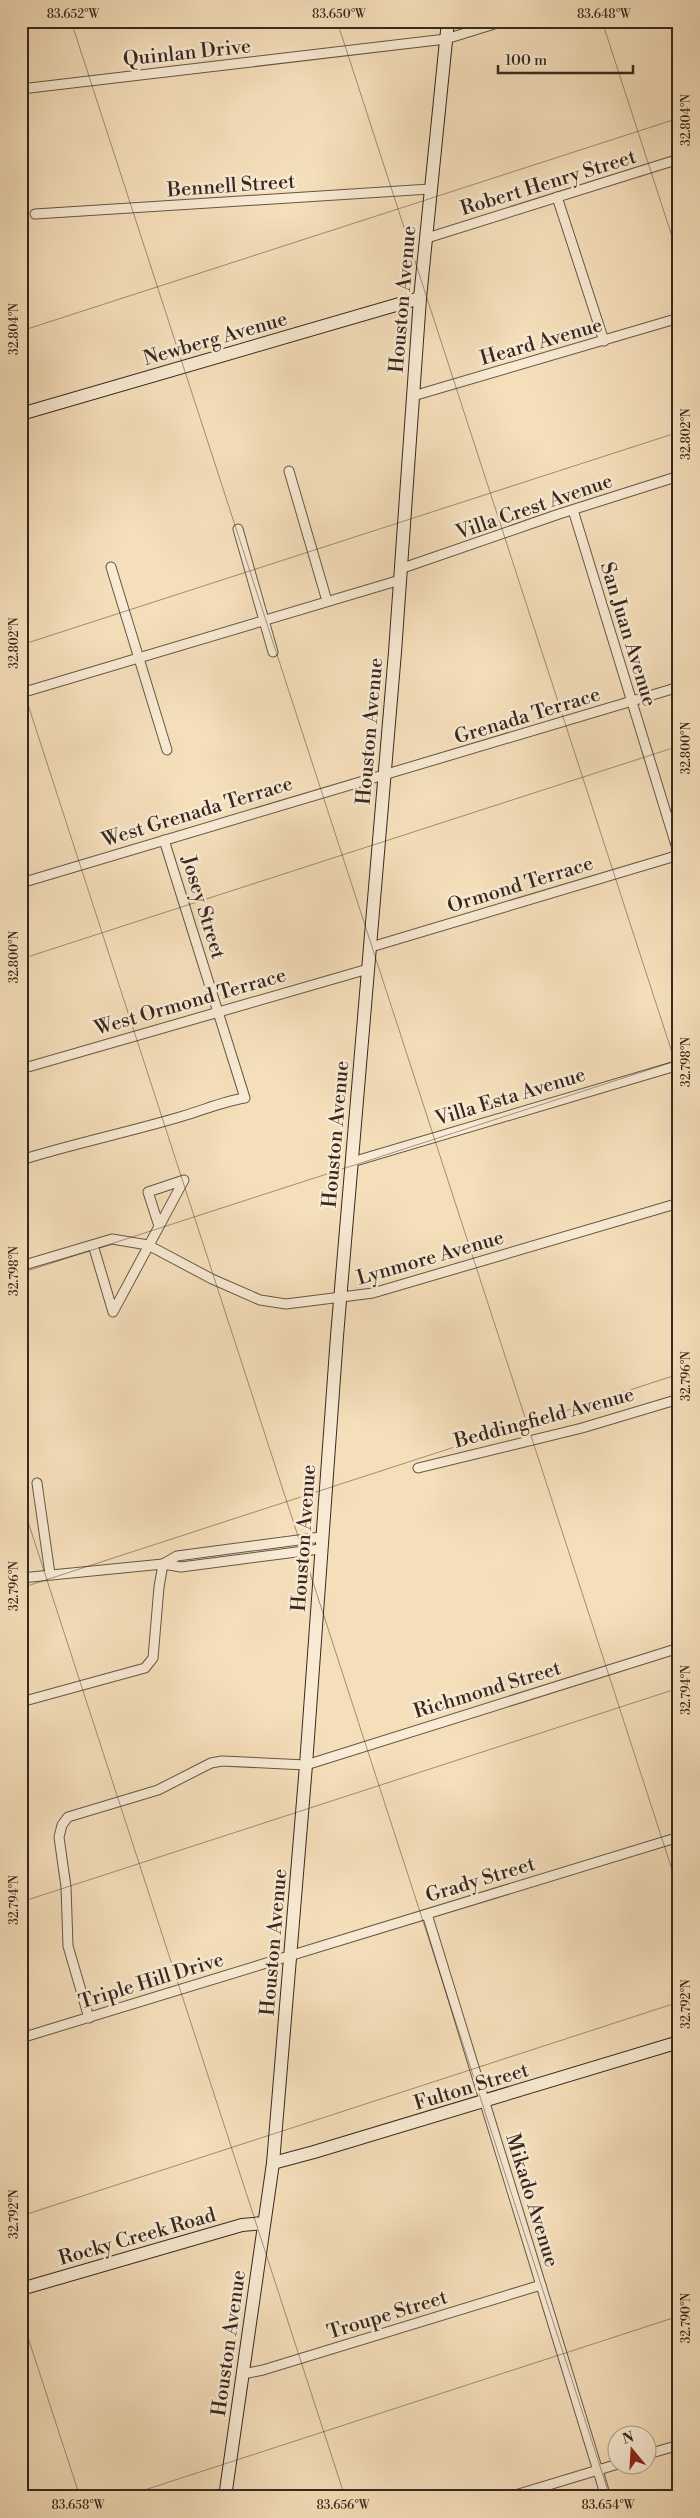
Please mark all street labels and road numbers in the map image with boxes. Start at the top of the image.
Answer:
street label: Quinlan Drive [122,34,252,73]
street label: Robert Henry Street [458,145,639,222]
street label: Bennell Street [165,170,296,204]
street label: Houston Avenue [385,225,422,374]
street label: Newberg Avenue [140,307,290,372]
street label: Heard Avenue [477,313,605,372]
street label: Villa Crest Avenue [452,469,616,546]
street label: San Juan Avenue [594,559,661,710]
street label: Houston Avenue [352,657,389,806]
street label: Grenada Terrace [451,682,603,750]
street label: West Grenada Terrace [98,771,296,854]
street label: Ormond Terrace [445,851,596,919]
street label: Josey Street [175,852,230,962]
street label: West Ormond Terrace [91,963,289,1042]
street label: Houston Avenue [318,1060,355,1209]
street label: Villa Esta Avenue [431,1063,589,1133]
street label: Lynmore Avenue [354,1226,507,1291]
street label: Beddingfield Avenue [451,1382,637,1455]
street label: Houston Avenue [287,1464,322,1613]
street label: Richmond Street [411,1656,564,1725]
street label: Grady Street [423,1852,538,1909]
street label: Houston Avenue [256,1868,293,2017]
street label: Triple Hill Drive [76,1948,227,2015]
street label: Fulton Street [411,2058,532,2117]
street label: Mikado Avenue [499,2131,564,2270]
street label: Rocky Creek Road [56,2203,220,2272]
street label: Houston Avenue [207,2268,252,2418]
street label: Troupe Street [324,2285,451,2346]

